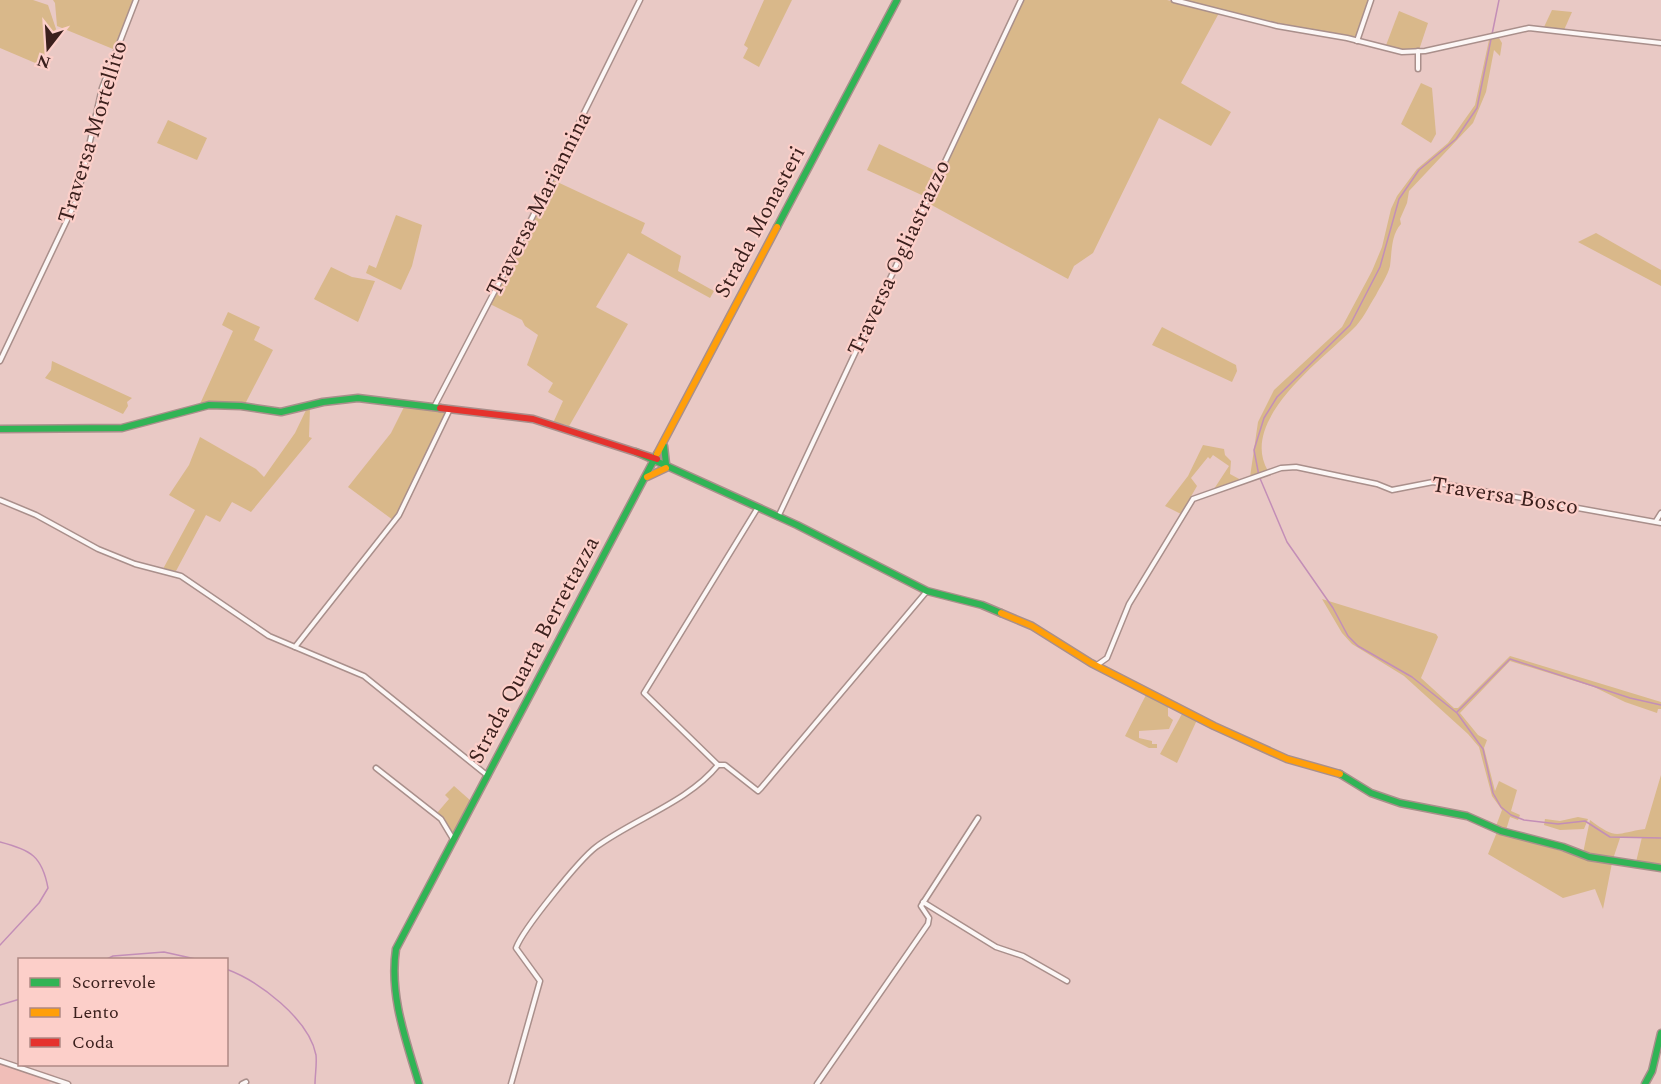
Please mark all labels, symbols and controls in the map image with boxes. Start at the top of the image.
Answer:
north arrow [18,18,78,78]
street label: Traversa Mortellito [50,37,136,227]
text: N [34,48,54,75]
street label: Traversa Mariannina [478,106,600,302]
street label: Strada Monasteri [706,140,814,304]
street label: Traversa Ogliastrazzo [839,155,959,361]
street label: Traversa Bosco [1429,468,1581,524]
street label: Strada Quarta Berrettazza [460,530,608,770]
legend [18,958,228,1066]
text: Scorrevole [72,969,156,996]
text: Lento [72,999,119,1026]
text: Coda [72,1029,114,1056]

